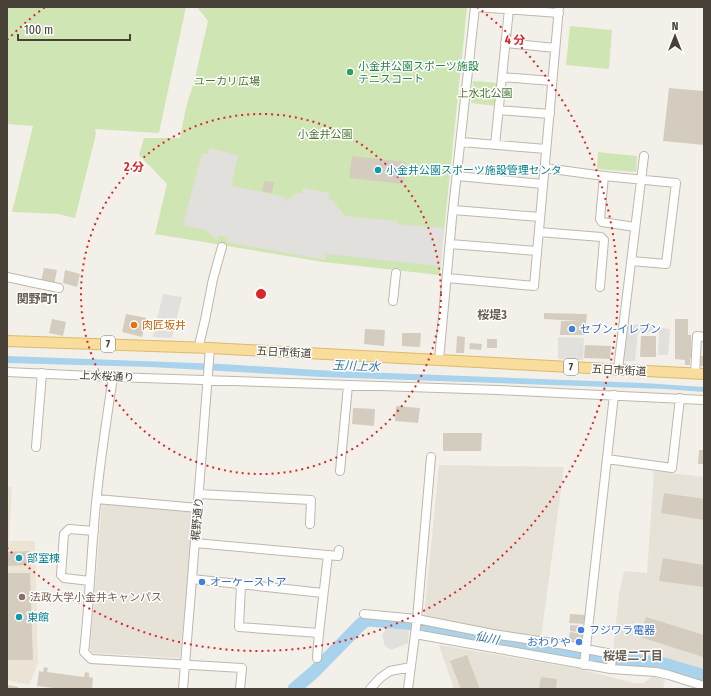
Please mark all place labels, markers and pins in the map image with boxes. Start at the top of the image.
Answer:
place label: 小金井公園スポーツ施設 テニスコート [358,60,479,86]
marker: 小金井公園スポーツ施設 テニスコート [345,67,355,77]
place label: 小金井公園スポーツ施設管理センタ [386,164,562,177]
marker: 小金井公園スポーツ施設管理センタ [373,165,383,175]
centre of rings [254,287,268,301]
place label: 肉匠坂井 [142,319,186,332]
marker: 肉匠坂井 [129,320,139,330]
place label: セブン-イレブン [580,323,661,336]
marker: セブン-イレブン [567,324,577,334]
place label: 部室棟 [27,552,60,565]
marker: 部室棟 [14,553,24,563]
place label: オーケーストア [210,576,286,589]
marker: オーケーストア [197,577,207,587]
place label: 法政大学小金井キャンパス [30,591,162,604]
marker: 法政大学小金井キャンパス [17,592,27,602]
place label: 東館 [27,611,49,624]
marker: 東館 [14,612,24,622]
place label: フジワラ電器 [589,624,655,637]
marker: フジワラ電器 [576,625,586,635]
place label: おわりや [527,636,571,649]
marker: おわりや [574,637,584,647]

